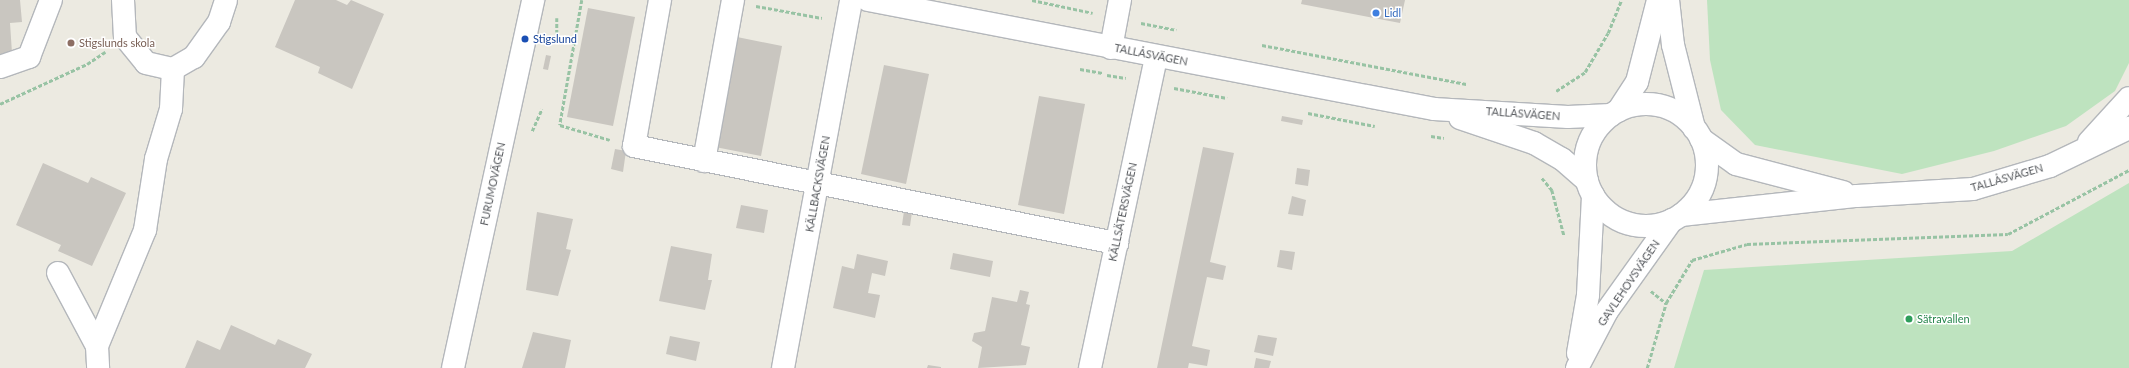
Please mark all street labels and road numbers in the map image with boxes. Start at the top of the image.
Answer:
street label: TALLÅSVÄGEN [1113,41,1189,69]
street label: TALLÅSVÄGEN [1485,105,1561,123]
street label: KÄLLBACKSVÄGEN [803,135,833,233]
street label: FURUMOVÄGEN [478,141,508,227]
street label: KÄLLSÄTERSVÄGEN [1106,161,1140,263]
street label: TALLÅSVÄGEN [1969,161,2045,195]
street label: GAVLEHOVSVÄGEN [1595,237,1663,329]

